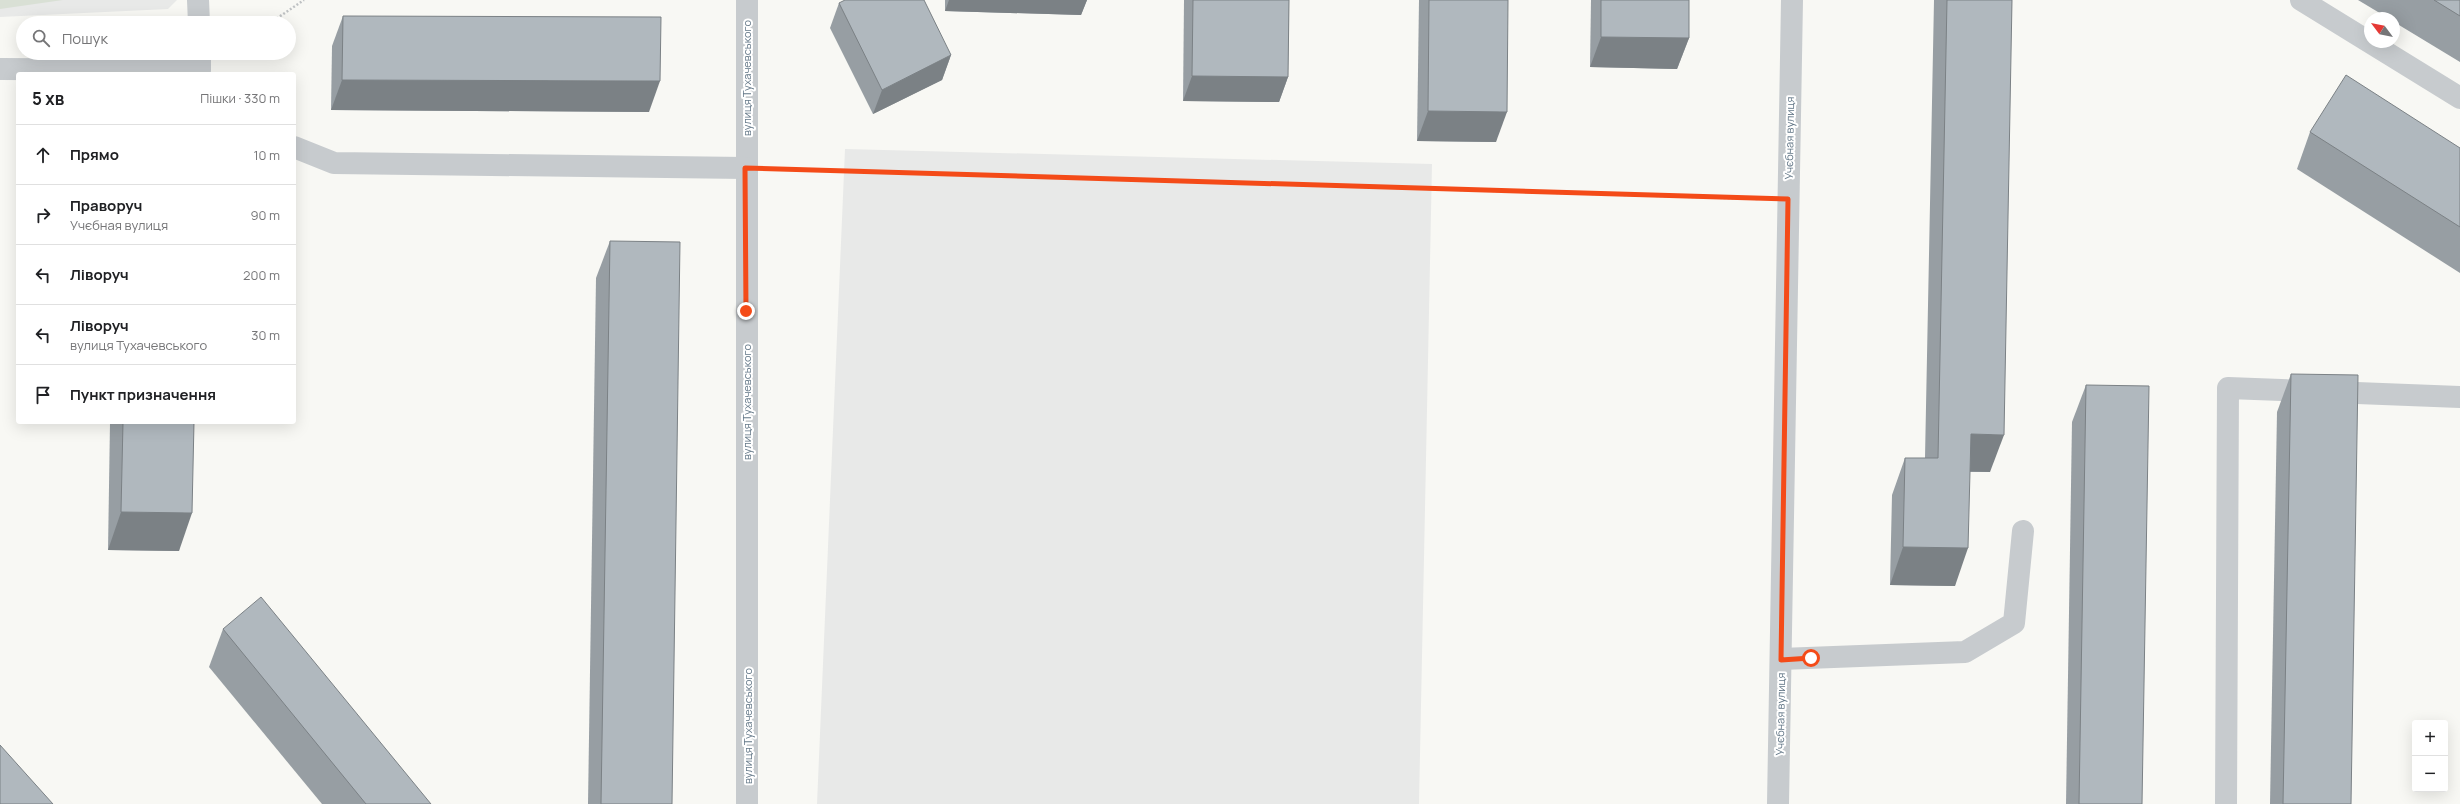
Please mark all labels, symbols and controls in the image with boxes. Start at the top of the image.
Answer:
north arrow [2364,12,2400,48]
search box [16,16,296,60]
street label: вулиця Тухачевського [739,19,754,136]
icon: search [30,27,52,49]
text: Пошук [62,28,108,49]
text: 5 хв [32,87,64,110]
text: Пішки · 330 m [200,89,280,107]
street label: Учєбная вулиця [1781,96,1797,180]
icon: ahead [32,144,54,166]
text: Прямо [70,144,119,165]
text: 10 m [253,146,280,164]
text: Праворуч [70,195,142,216]
icon: right [32,204,54,226]
text: 90 m [250,206,280,224]
text: Учєбная вулиця [70,216,168,234]
icon: left [32,264,54,286]
text: Ліворуч [70,264,129,285]
text: 200 m [243,266,280,284]
route end [737,302,755,320]
text: Ліворуч [70,315,129,336]
icon: left [32,324,54,346]
text: 30 m [251,326,280,344]
text: вулиця Тухачевського [70,336,207,354]
street label: вулиця Тухачевського [739,343,754,460]
icon: arrive [32,384,54,406]
text: Пункт призначення [70,384,216,405]
route start [1802,649,1820,667]
street label: вулиця Тухачевського [740,667,755,784]
street label: Учєбная вулиця [1772,672,1788,756]
map controls [2412,720,2448,792]
button: + [2412,720,2448,756]
button: − [2412,756,2448,792]

